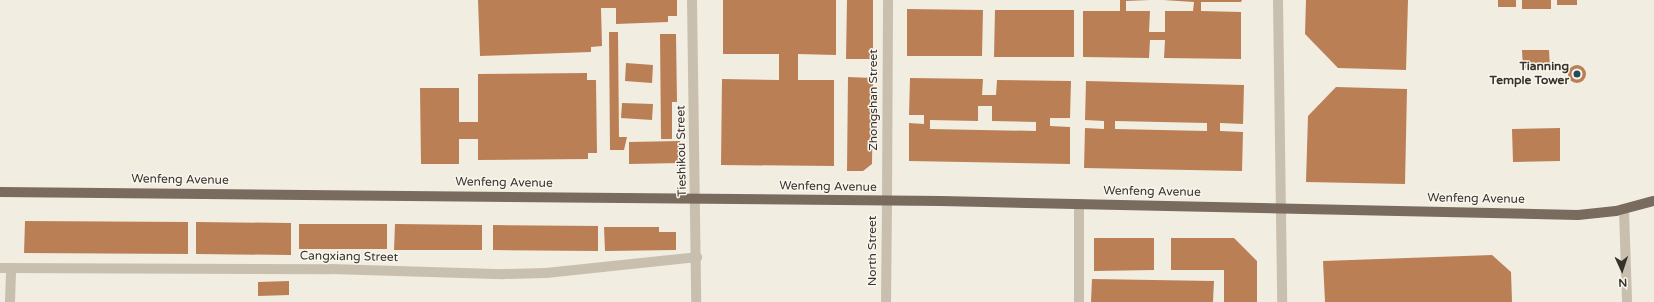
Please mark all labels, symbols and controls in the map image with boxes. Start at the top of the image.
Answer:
street label: Zhongshan Street [867,49,881,151]
place label: Tianning Temple Tower [1490,60,1569,88]
marker: Tianning Temple Tower [1572,69,1582,79]
street label: Tieshikou Street [674,105,690,197]
street label: Wenfeng Avenue [131,172,229,188]
street label: Wenfeng Avenue [455,175,553,191]
street label: Wenfeng Avenue [779,179,877,195]
street label: Wenfeng Avenue [1103,184,1201,200]
street label: Wenfeng Avenue [1427,191,1525,207]
street label: North Street [866,216,880,286]
street label: Cangxiang Street [300,249,398,265]
north arrow [1602,250,1642,290]
text: N [1618,276,1627,289]

